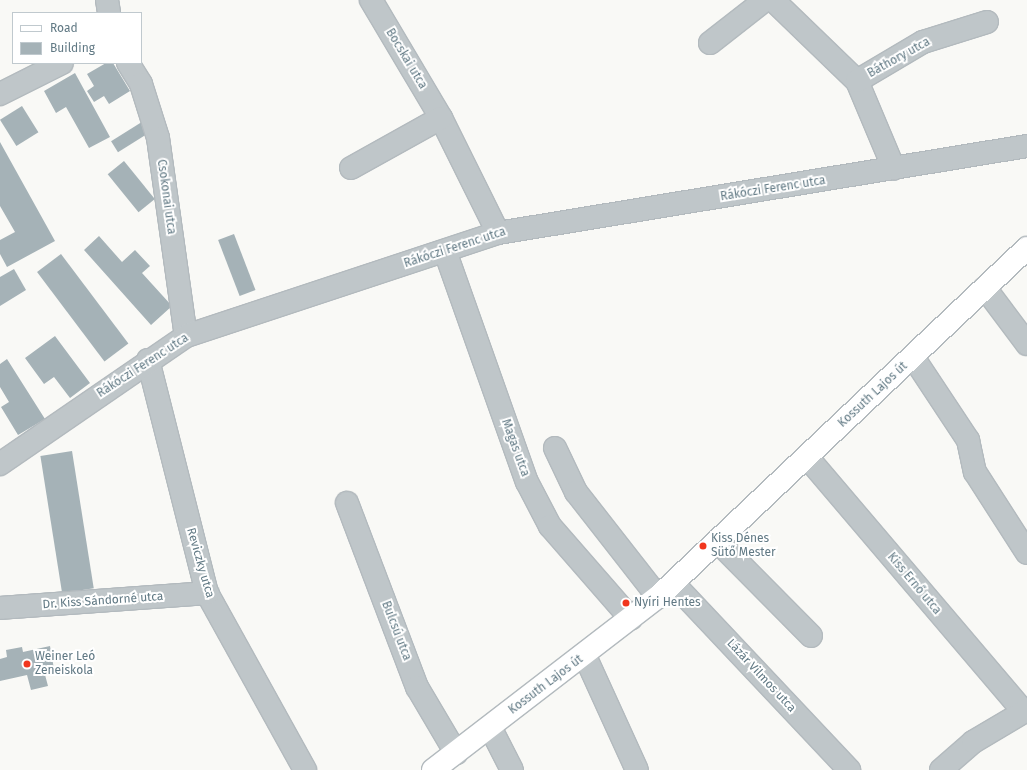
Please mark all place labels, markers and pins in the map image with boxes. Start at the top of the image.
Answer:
place label: Kiss Dénes Sütő Mester [711,532,776,560]
marker: Kiss Dénes Sütő Mester [698,541,708,551]
place label: Nyíri Hentes [634,596,701,610]
marker: Nyíri Hentes [621,598,631,608]
place label: Weiner Leó Zeneiskola [35,650,95,678]
marker: Weiner Leó Zeneiskola [22,659,32,669]

